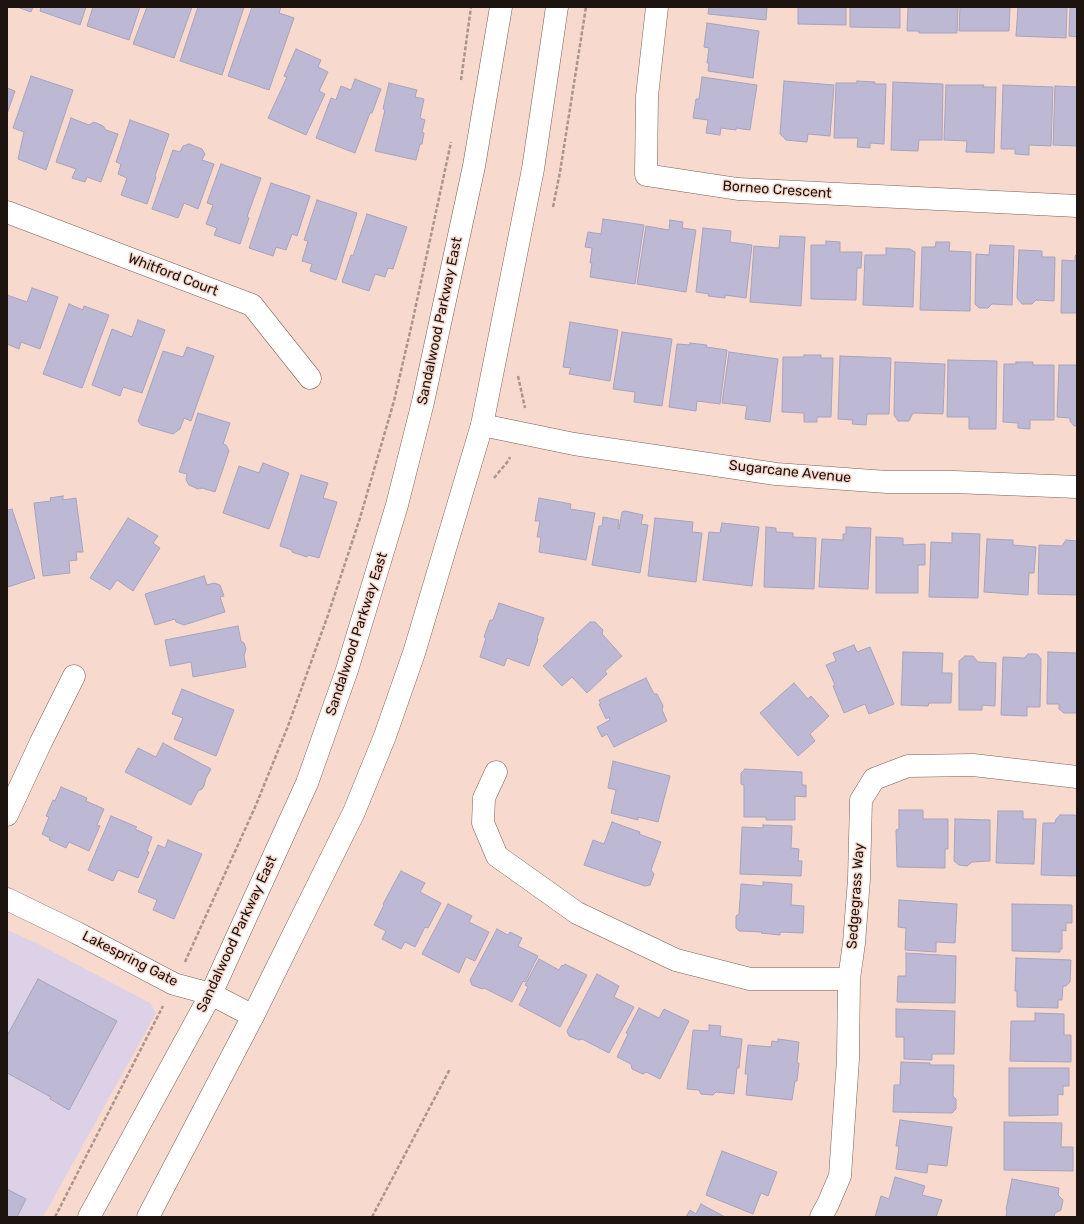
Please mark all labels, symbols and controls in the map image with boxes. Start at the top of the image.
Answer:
street label: Borneo Crescent [722,178,832,202]
street label: Sandalwood Parkway East [414,236,466,406]
street label: Whitford Court [125,250,221,300]
street label: Sugarcane Avenue [728,457,852,487]
street label: Sandalwood Parkway East [323,550,391,718]
street label: Sedgegrass Way [844,842,868,950]
street label: Sandalwood Parkway East [193,853,281,1015]
street label: Lakespring Gate [79,928,181,990]

